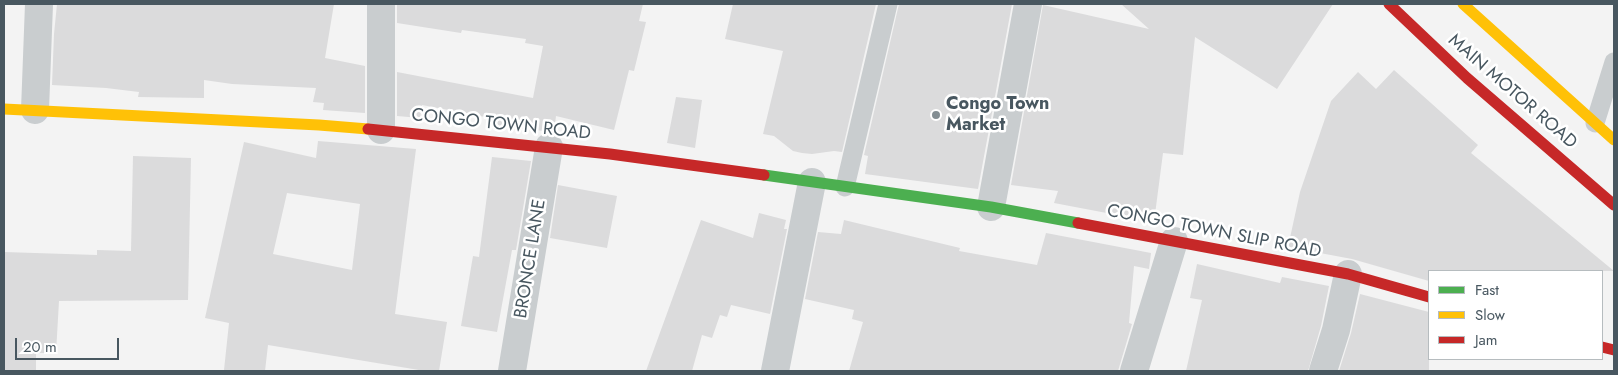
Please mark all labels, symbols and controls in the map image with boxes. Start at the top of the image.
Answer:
street label: MAIN MOTOR ROAD [1443,30,1581,154]
place label: Congo Town Market [946,94,1049,136]
street label: CONGO TOWN ROAD [410,105,592,145]
marker: Congo Town Market [930,109,942,121]
street label: BRONCE LANE [511,198,551,320]
street label: CONGO TOWN SLIP ROAD [1105,201,1323,263]
legend [1428,270,1603,360]
text: Fast [1475,279,1499,301]
text: Slow [1475,304,1505,326]
scale bar [18,328,121,360]
text: Jam [1475,329,1498,351]
text: 20 m [23,336,57,358]

